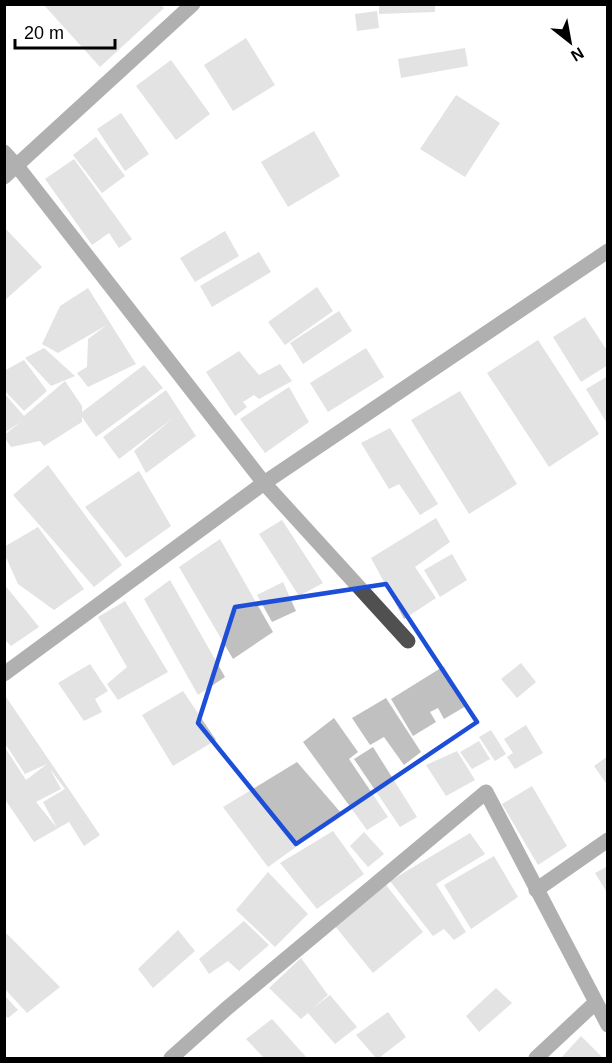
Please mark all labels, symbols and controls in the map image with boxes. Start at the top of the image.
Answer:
scale bar [15,12,116,50]
north arrow [540,12,600,72]
text: 20 m [24,23,64,43]
text: N [568,44,587,65]

